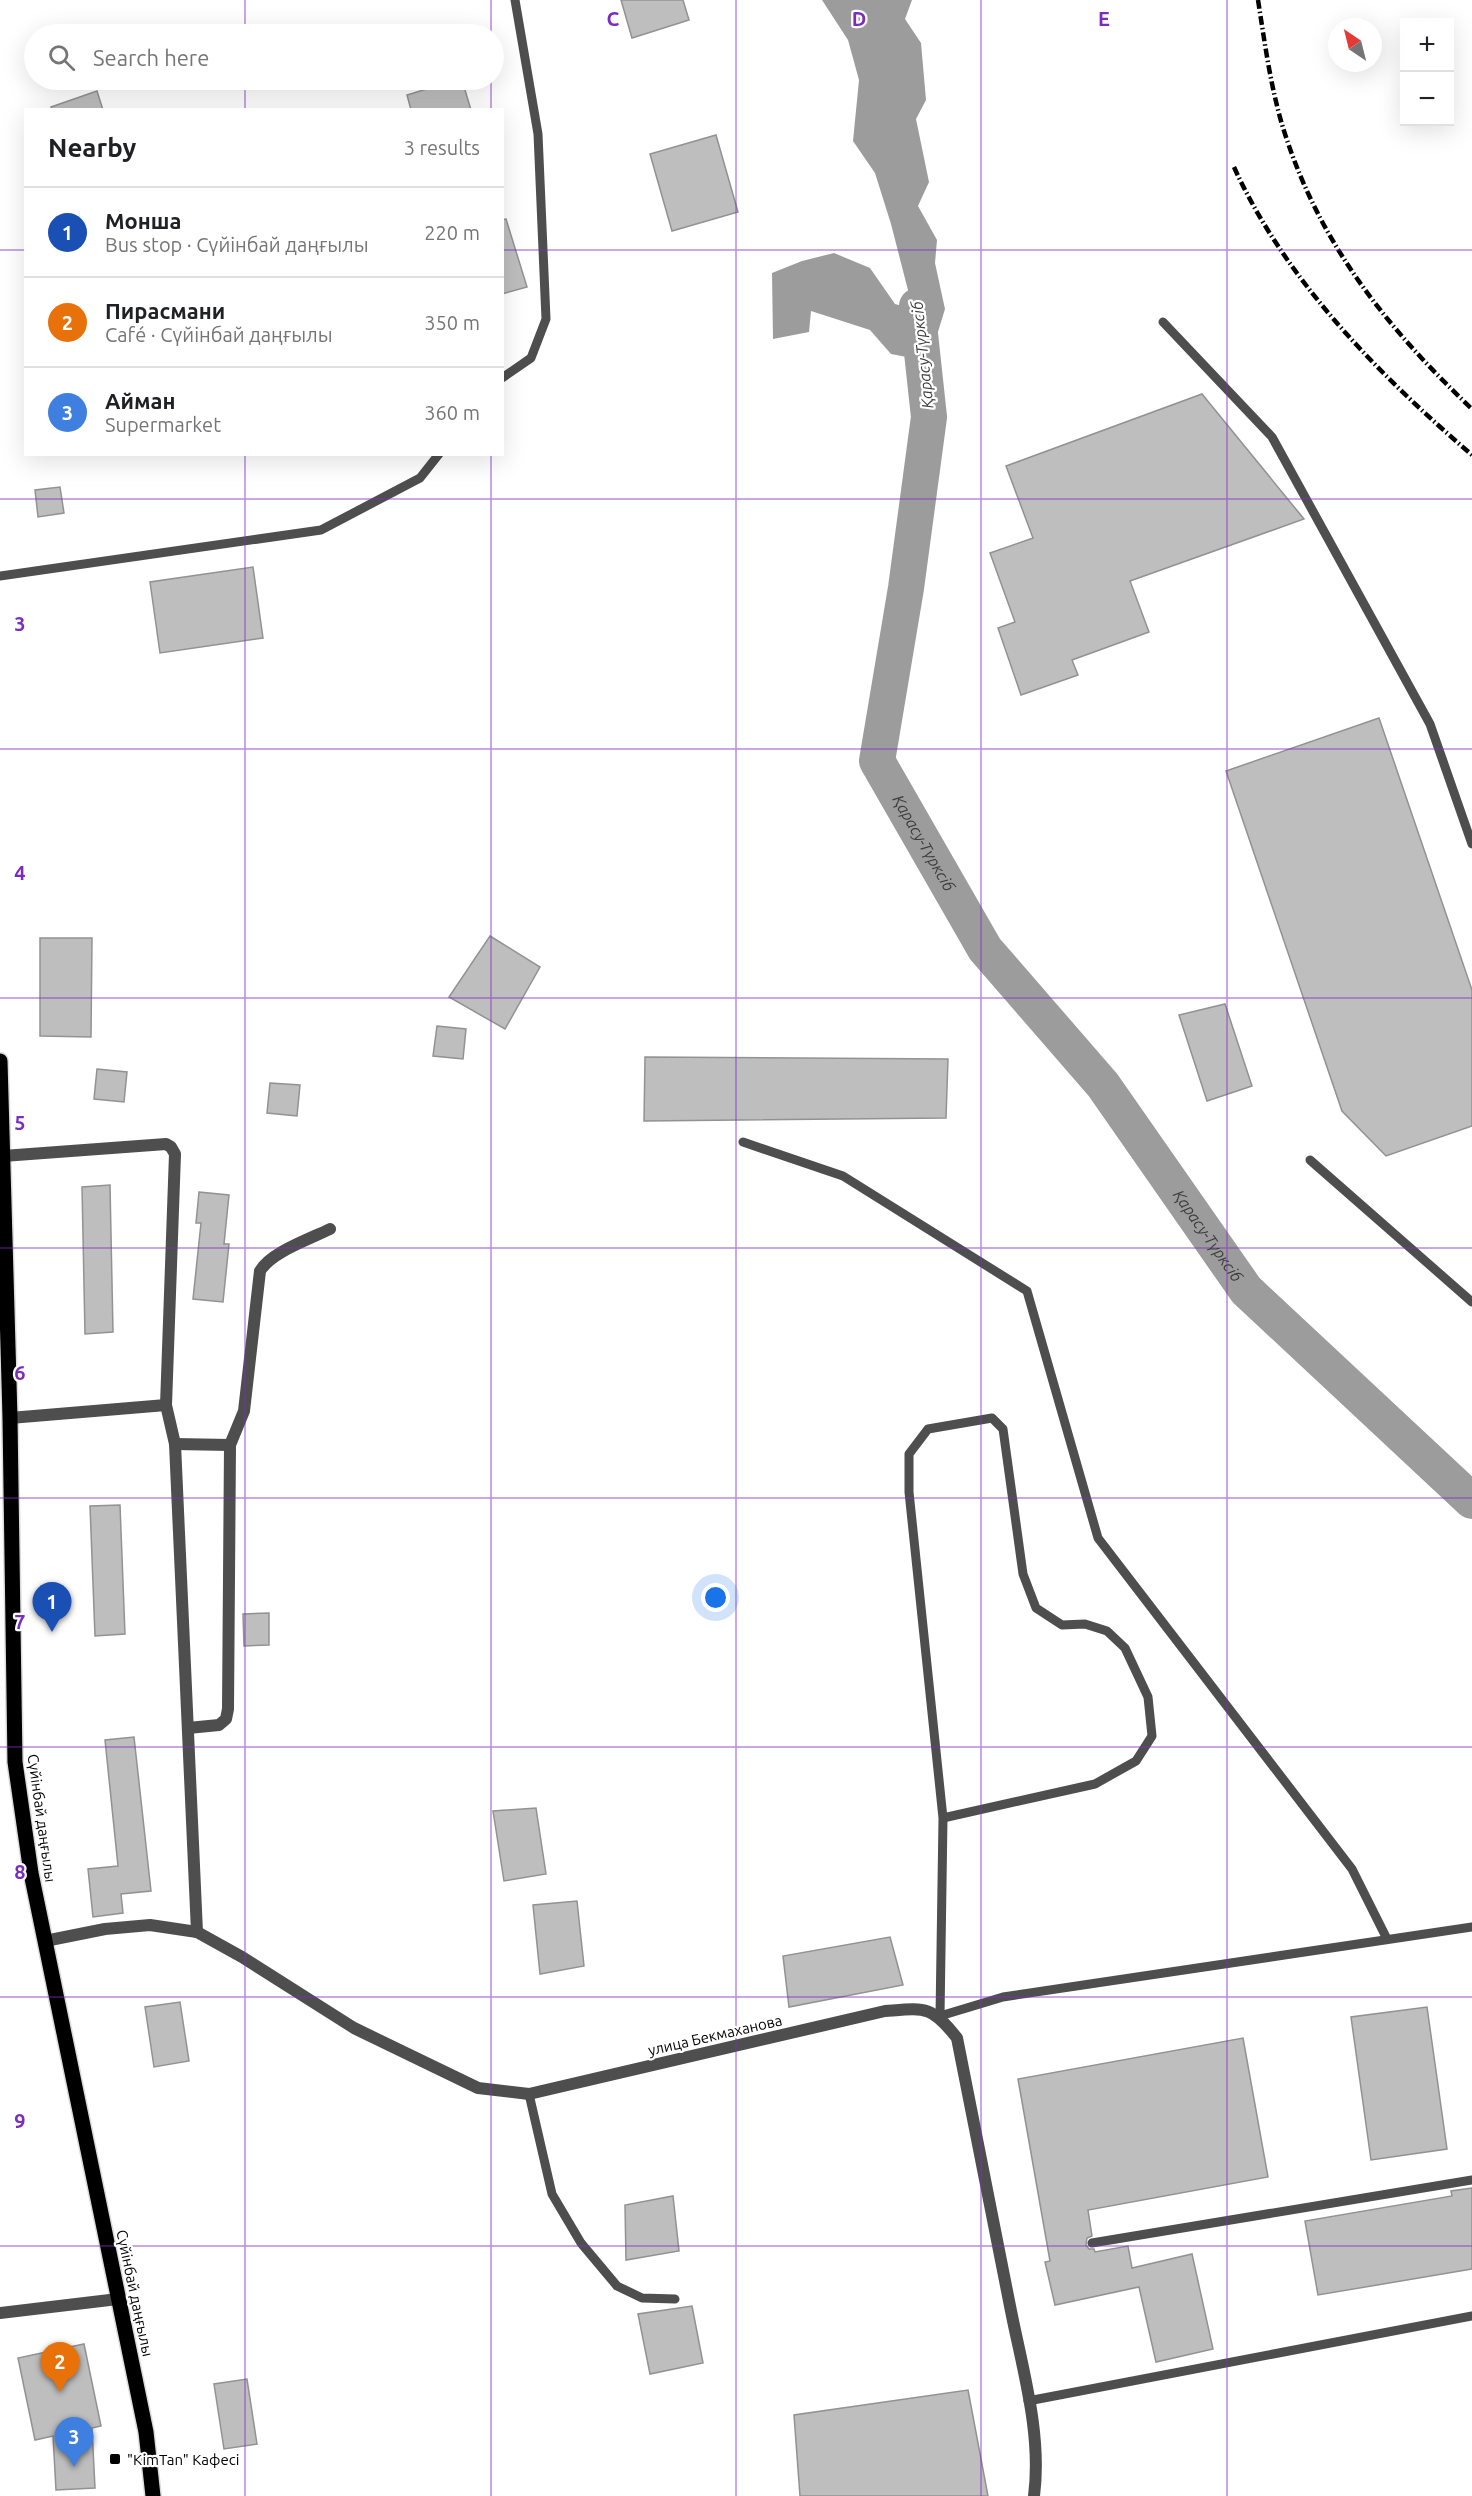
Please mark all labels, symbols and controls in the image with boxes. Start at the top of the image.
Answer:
text: C [607,7,620,30]
text: D [852,7,866,30]
text: E [1098,7,1110,30]
north arrow [1328,18,1382,72]
map controls [1400,18,1454,126]
button: + [1400,18,1454,72]
search box [24,24,504,90]
icon: search [45,41,78,74]
text: Search here [93,45,209,70]
button: − [1400,72,1454,126]
text: Nearby [48,133,136,162]
text: 3 results [404,136,480,159]
text: Монша [105,208,181,233]
text: 1 [62,221,73,244]
text: 220 m [424,221,480,244]
text: Bus stop · Сүйінбай даңғылы [105,233,369,256]
text: Пирасмани [105,298,225,323]
water label: Қарасу-Түрксіб [907,299,937,410]
text: 2 [62,311,73,334]
text: 350 m [424,311,480,334]
text: Café · Сүйінбай даңғылы [105,323,333,346]
text: Айман [105,388,175,413]
text: 3 [62,401,73,424]
text: 360 m [424,401,480,424]
text: Supermarket [105,413,221,436]
text: 3 [14,612,26,635]
water label: Қарасу-Түрксіб [889,792,959,895]
text: 4 [14,861,26,884]
text: 5 [14,1111,26,1134]
water label: Қарасу-Түрксіб [1170,1186,1247,1286]
text: 6 [14,1361,26,1384]
pin: 1 [32,1582,72,1632]
your location [701,1583,730,1612]
text: 7 [14,1610,26,1633]
street label: Сүйінбай даңғылы [25,1753,59,1883]
text: 8 [14,1860,26,1883]
street label: улица Бекмаханова [646,2011,784,2059]
text: 9 [14,2109,26,2132]
street label: Сүйінбай даңғылы [113,2228,157,2358]
pin: 2 [40,2342,80,2392]
pin: 3 [54,2418,94,2467]
place label: "KimTan" Кафесі [127,2451,239,2468]
marker: "KimTan" Кафесі [108,2452,122,2466]

